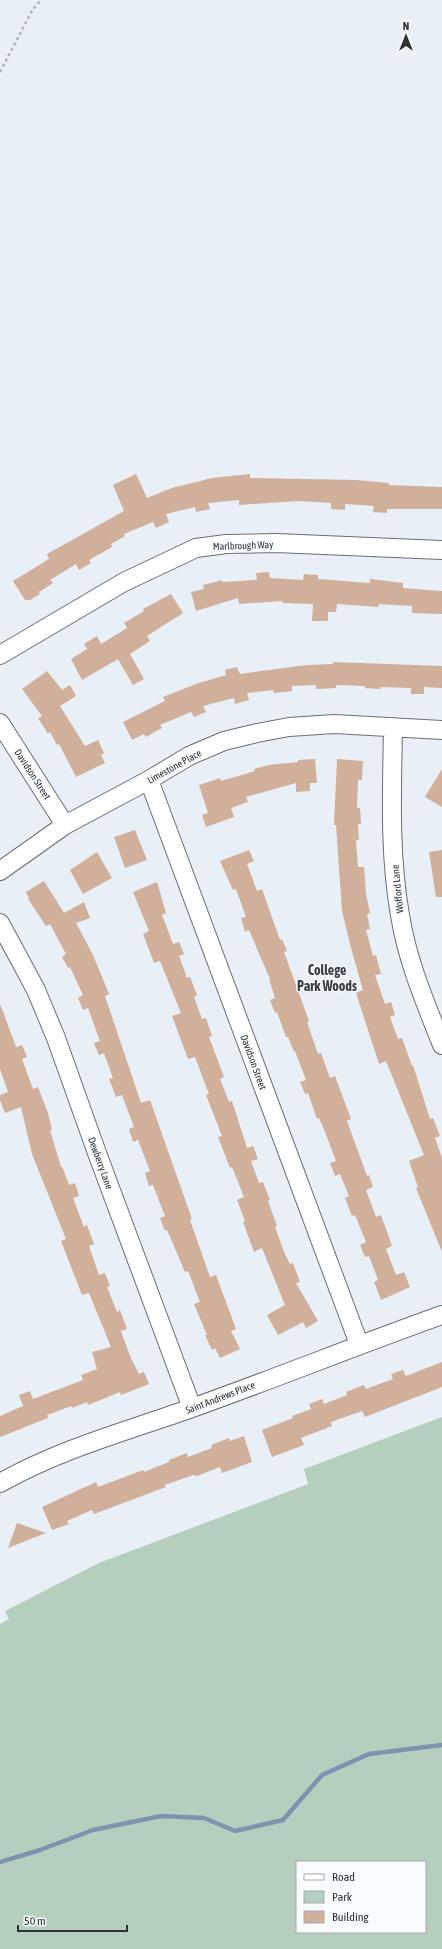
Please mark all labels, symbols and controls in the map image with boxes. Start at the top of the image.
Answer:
north arrow [386,16,426,56]
text: N [403,20,409,32]
street label: Marlbrough Way [213,539,273,552]
street label: Davidson Street [12,747,53,802]
street label: Limestone Place [145,747,204,786]
street label: Wofford Lane [389,864,406,914]
district label: College Park Woods [297,962,357,994]
street label: Davidson Street [238,1033,269,1091]
street label: Dewberry Lane [86,1136,115,1191]
street label: Saint Andrews Place [184,1379,257,1416]
legend [296,1861,426,1933]
text: Road [332,1870,355,1884]
text: Park [332,1890,353,1904]
scale bar [18,1907,127,1933]
text: Building [332,1910,370,1924]
text: 50 m [24,1914,46,1928]

